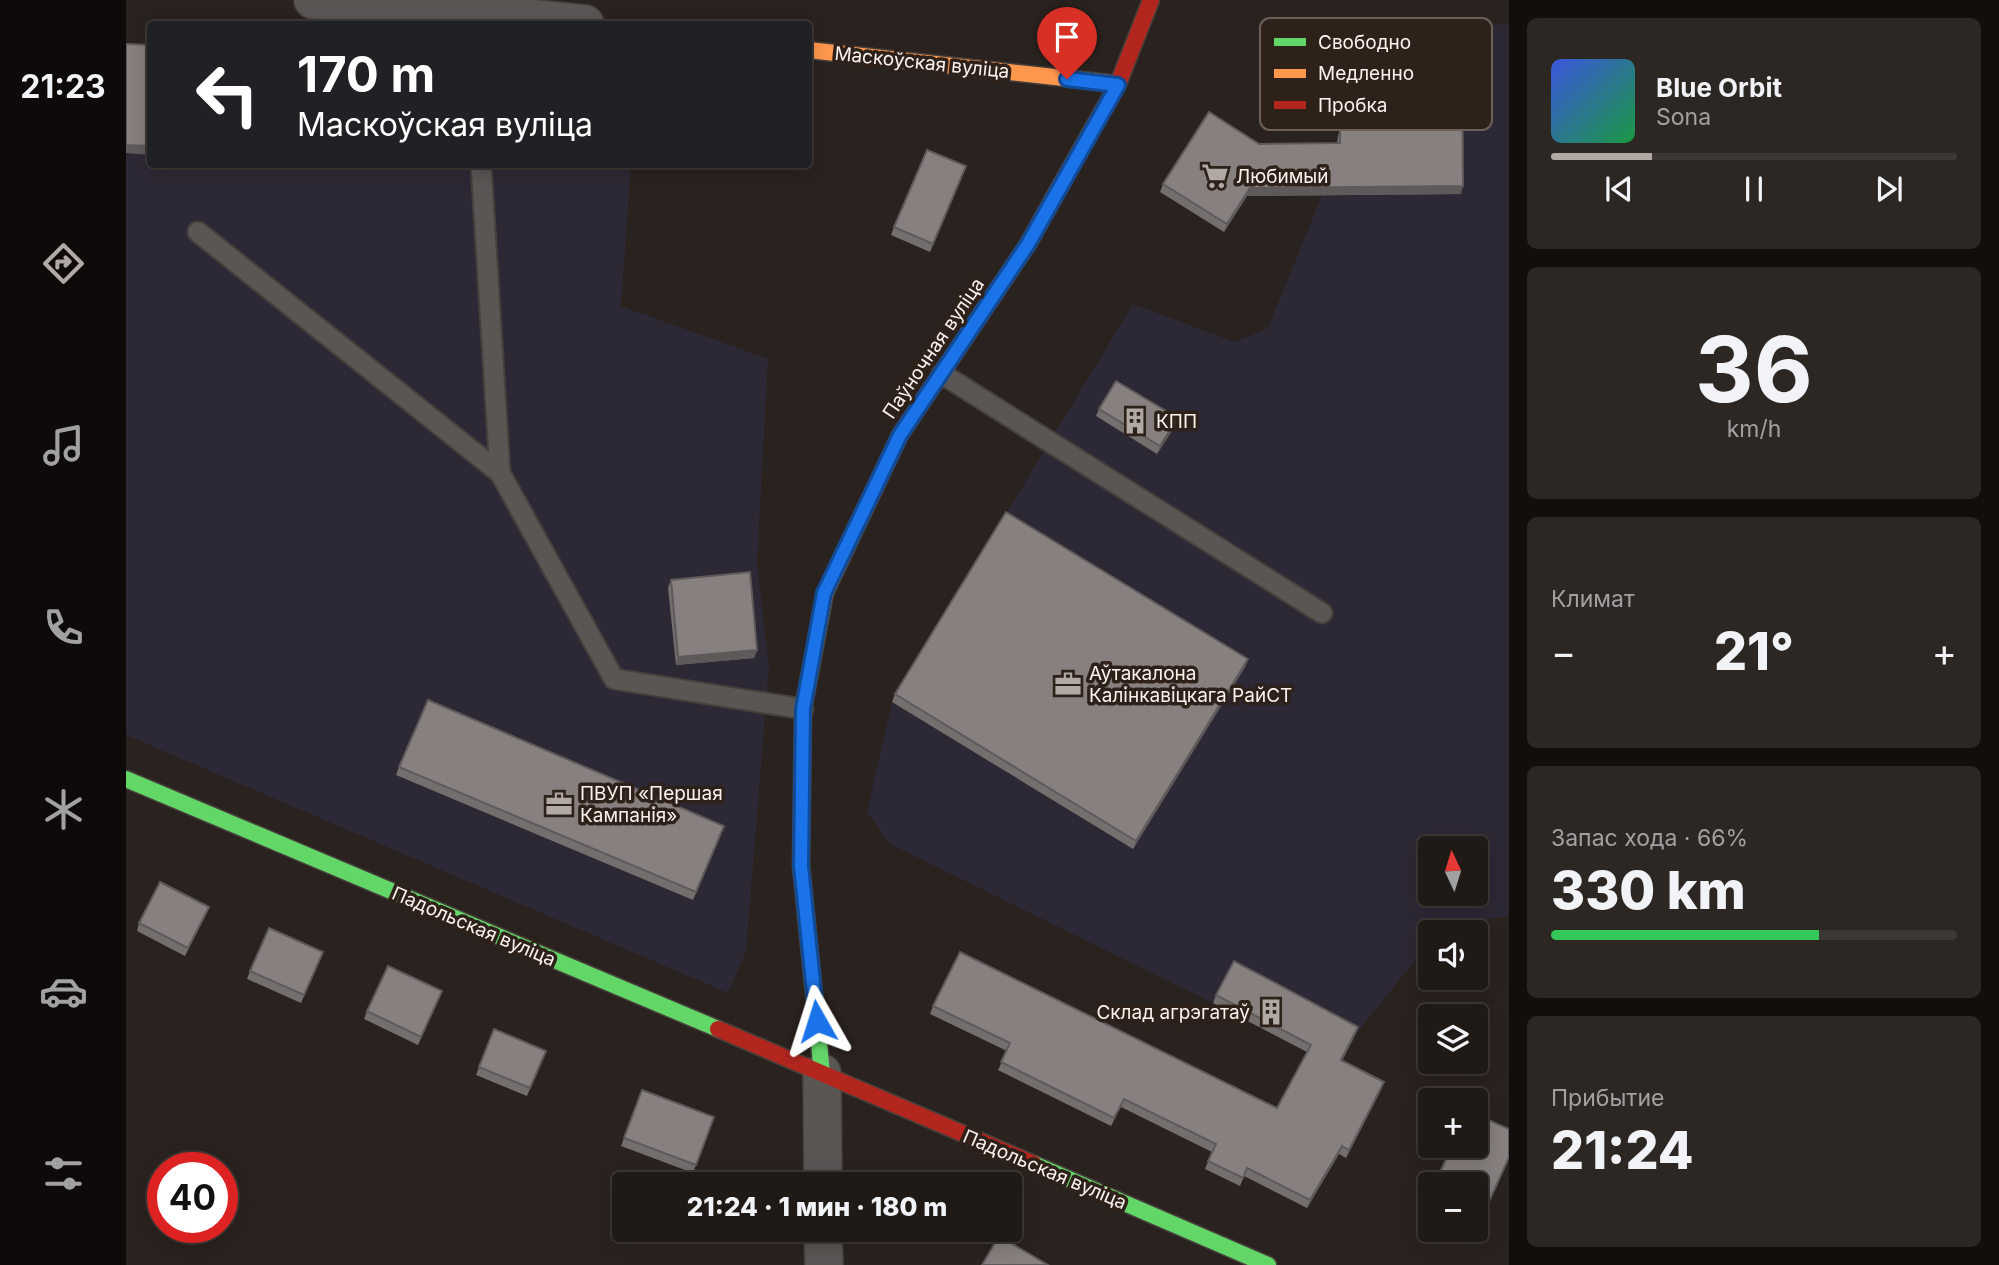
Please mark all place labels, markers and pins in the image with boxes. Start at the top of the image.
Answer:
pin [1037,7,1097,79]
supermarket icon: Любимый [1200,161,1230,191]
place label: Любимый [1236,165,1329,188]
building icon: КПП [1120,406,1150,436]
place label: КПП [1156,410,1197,433]
place label: Аўтакалона Калінкавіцкага РайСТ [1089,662,1292,707]
office icon: Аўтакалона Калінкавіцкага РайСТ [1053,669,1083,699]
place label: ПВУП «Першая Кампанія» [580,782,723,827]
office icon: ПВУП «Першая Кампанія» [544,789,574,819]
building icon: Склад агрэгатаў [1256,997,1286,1027]
place label: Склад агрэгатаў [1096,1001,1250,1024]

